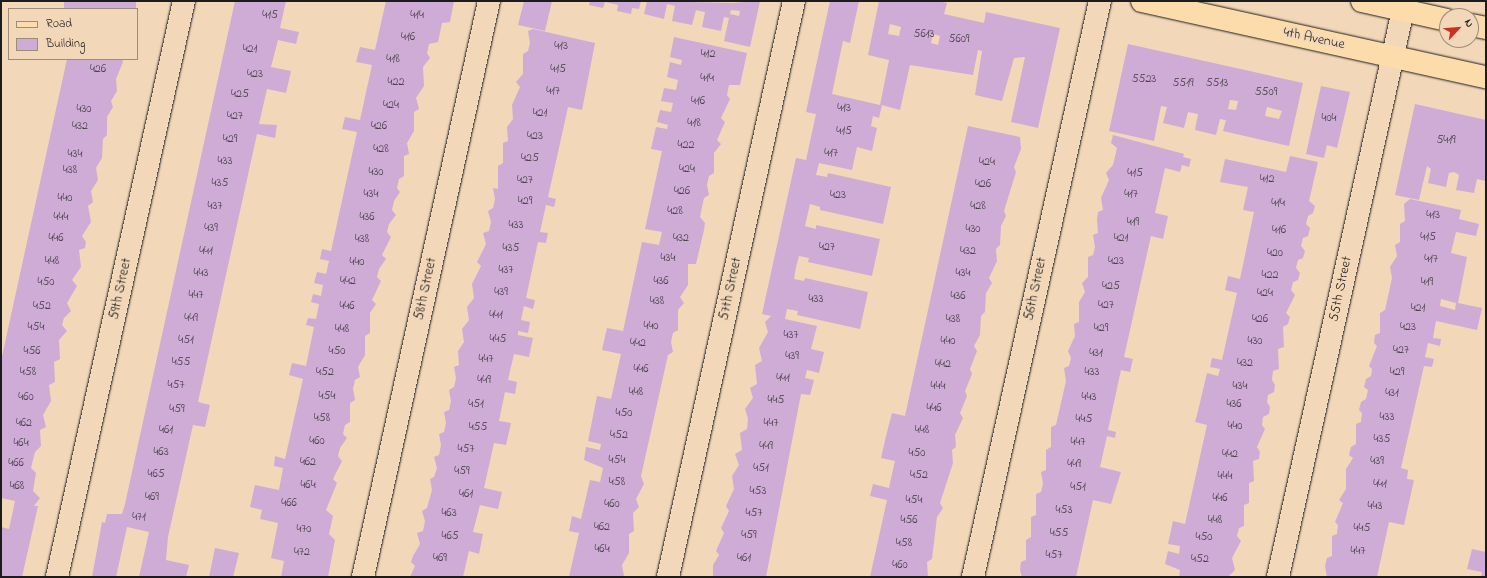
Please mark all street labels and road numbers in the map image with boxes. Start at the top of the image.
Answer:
street label: 4th Avenue [1282,24,1346,54]
street label: 55th Street [1326,255,1356,323]
street label: 58th Street [411,256,441,322]
street label: 57th Street [716,256,746,322]
street label: 56th Street [1021,256,1051,322]
street label: 59th Street [106,257,136,321]

